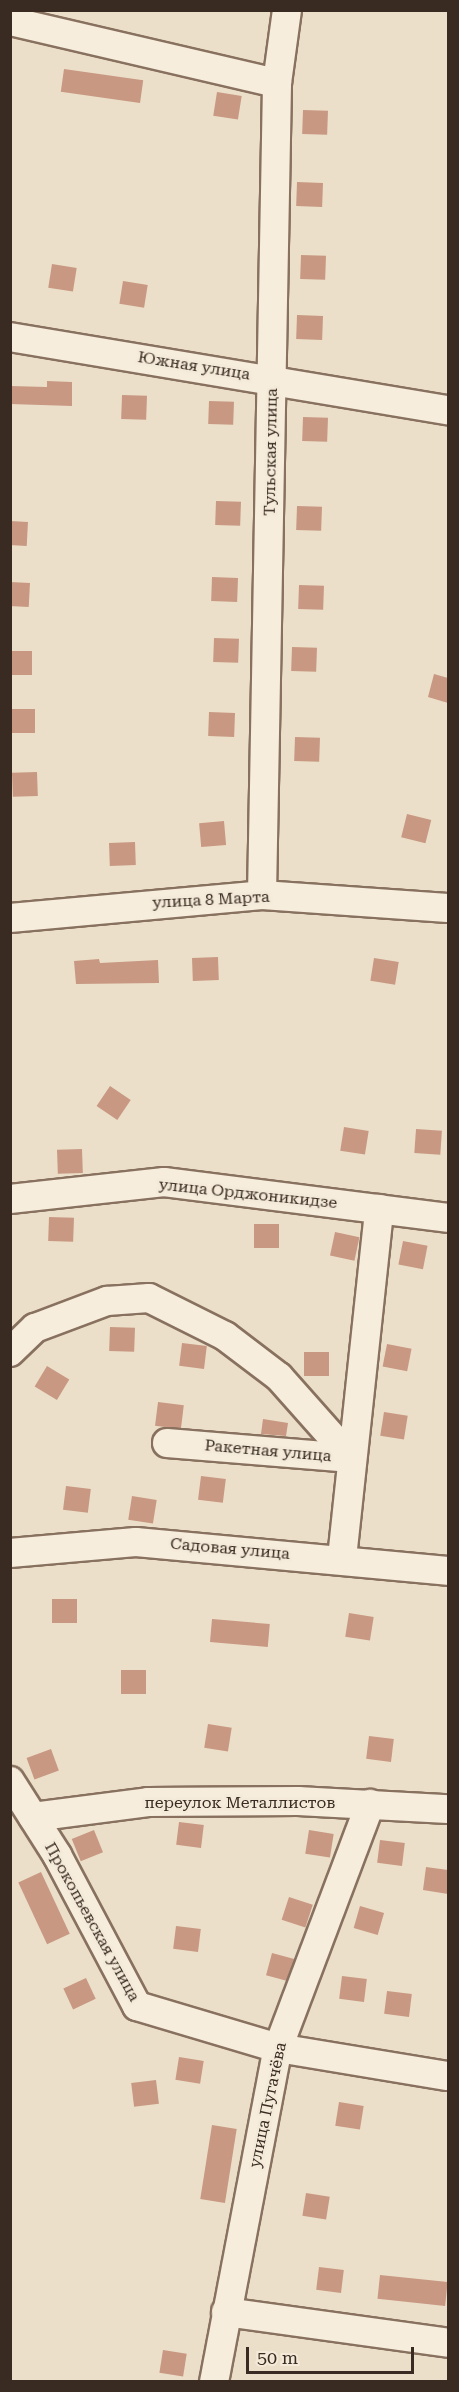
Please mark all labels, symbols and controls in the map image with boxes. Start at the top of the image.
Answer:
street label: Южная улица [137,348,251,384]
street label: Тульская улица [260,388,282,516]
street label: улица 8 Марта [152,887,270,913]
street label: улица Орджоникидзе [158,1175,338,1213]
street label: Ракетная улица [204,1436,332,1466]
street label: Садовая улица [169,1534,291,1564]
street label: переулок Металлистов [144,1793,336,1813]
street label: Прокопьевская улица [40,1839,144,2005]
street label: улица Пугачёва [245,2040,291,2170]
scale bar [249,2335,417,2373]
text: 50 m [257,2347,298,2368]

